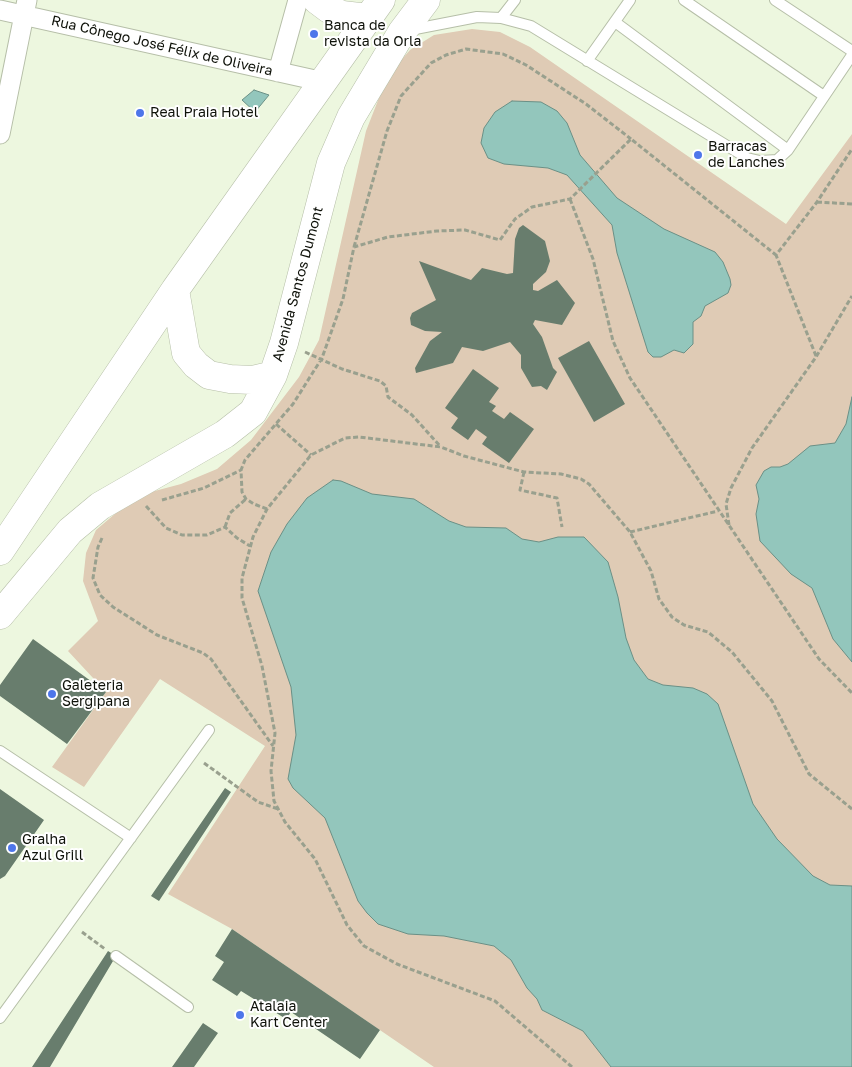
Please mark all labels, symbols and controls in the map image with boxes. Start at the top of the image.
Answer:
street label: Rua Cônego José Félix de Oliveira [50,12,274,80]
place label: Banca de revista da Orla [324,18,421,50]
marker: Banca de revista da Orla [308,28,320,40]
place label: Real Praia Hotel [150,105,258,121]
marker: Real Praia Hotel [134,107,146,119]
place label: Barracas de Lanches [708,139,785,172]
marker: Barracas de Lanches [692,149,704,161]
street label: Avenida Santos Dumont [269,205,327,363]
place label: Galeteria Sergipana [62,678,130,710]
marker: Galeteria Sergipana [46,688,58,700]
place label: Gralha Azul Grill [22,832,83,864]
marker: Gralha Azul Grill [6,842,18,854]
place label: Atalaia Kart Center [250,999,328,1032]
marker: Atalaia Kart Center [234,1009,246,1021]

